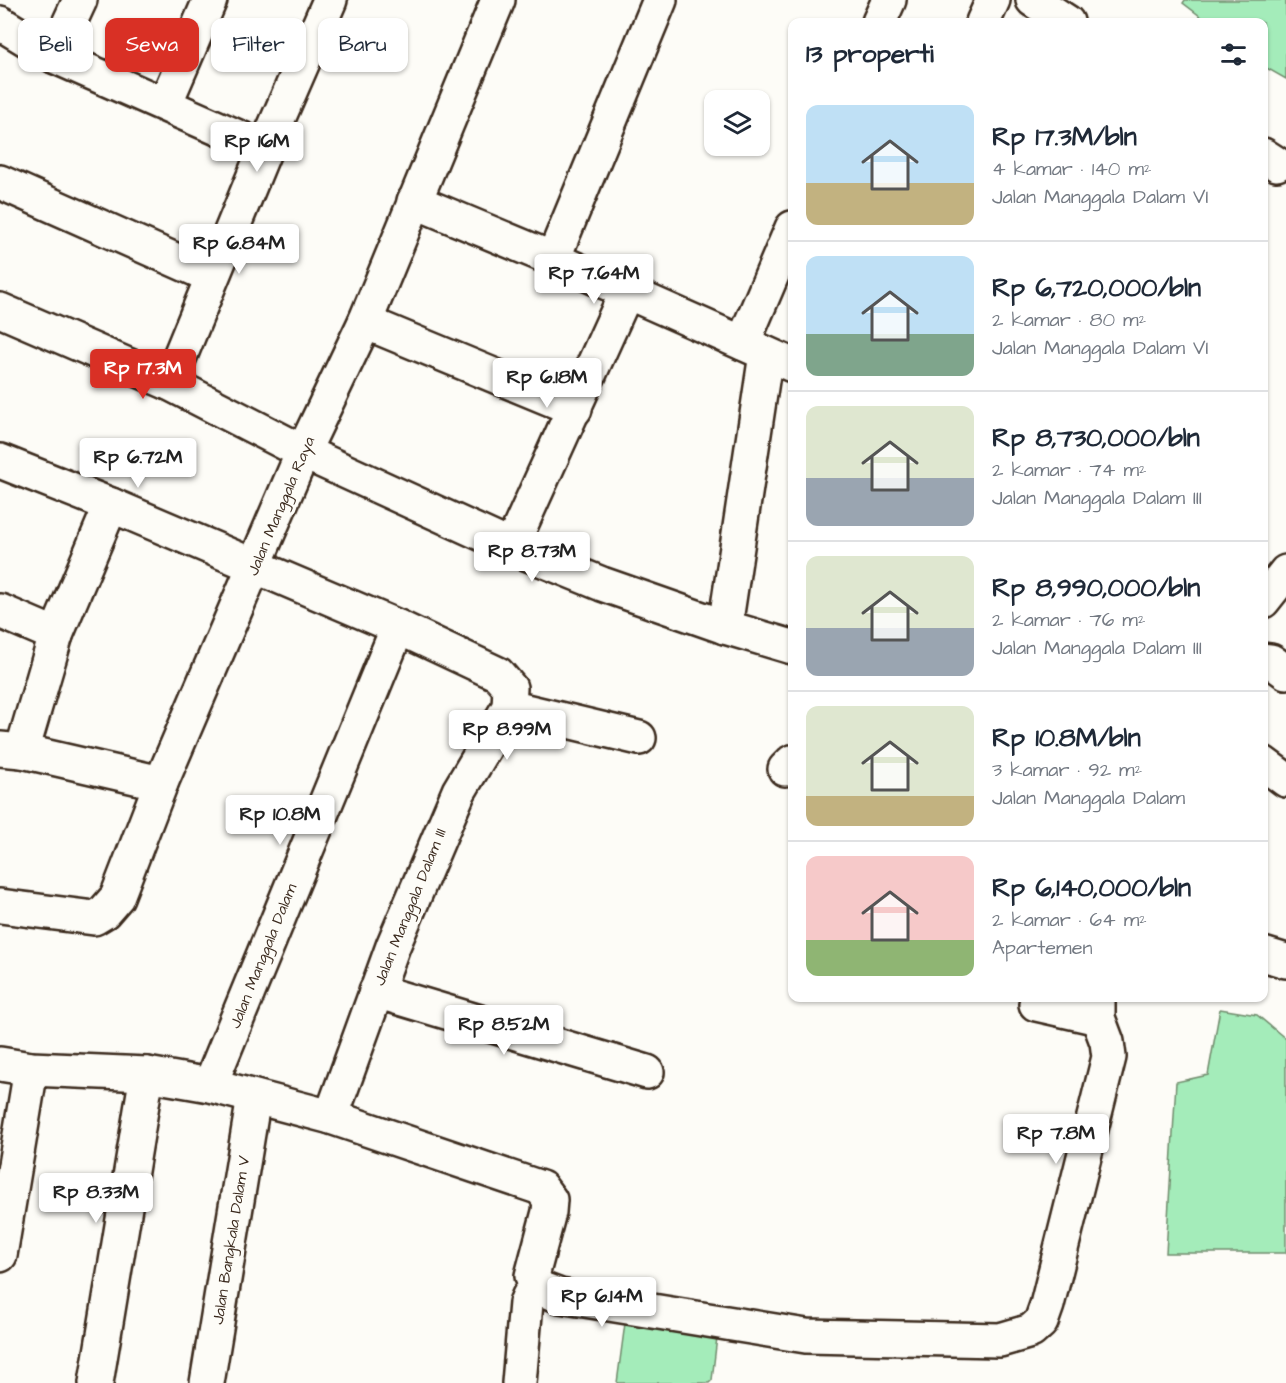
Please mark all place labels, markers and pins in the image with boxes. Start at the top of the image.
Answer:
pin: Rp 16M [208,122,306,173]
pin: Rp 6.84M [177,224,301,275]
pin: Rp 7.64M [532,254,656,305]
pin: Rp 17.3M [81,349,205,400]
pin: Rp 6.18M [485,358,609,409]
pin: Rp 6.72M [76,438,200,489]
pin: Rp 8.73M [470,532,594,583]
pin: Rp 8.99M [445,710,569,761]
pin: Rp 10.8M [218,795,342,846]
pin: Rp 8.52M [442,1005,566,1056]
pin: Rp 7.8M [1001,1114,1111,1165]
pin: Rp 8.33M [34,1173,158,1224]
pin: Rp 6.14M [540,1277,664,1328]

